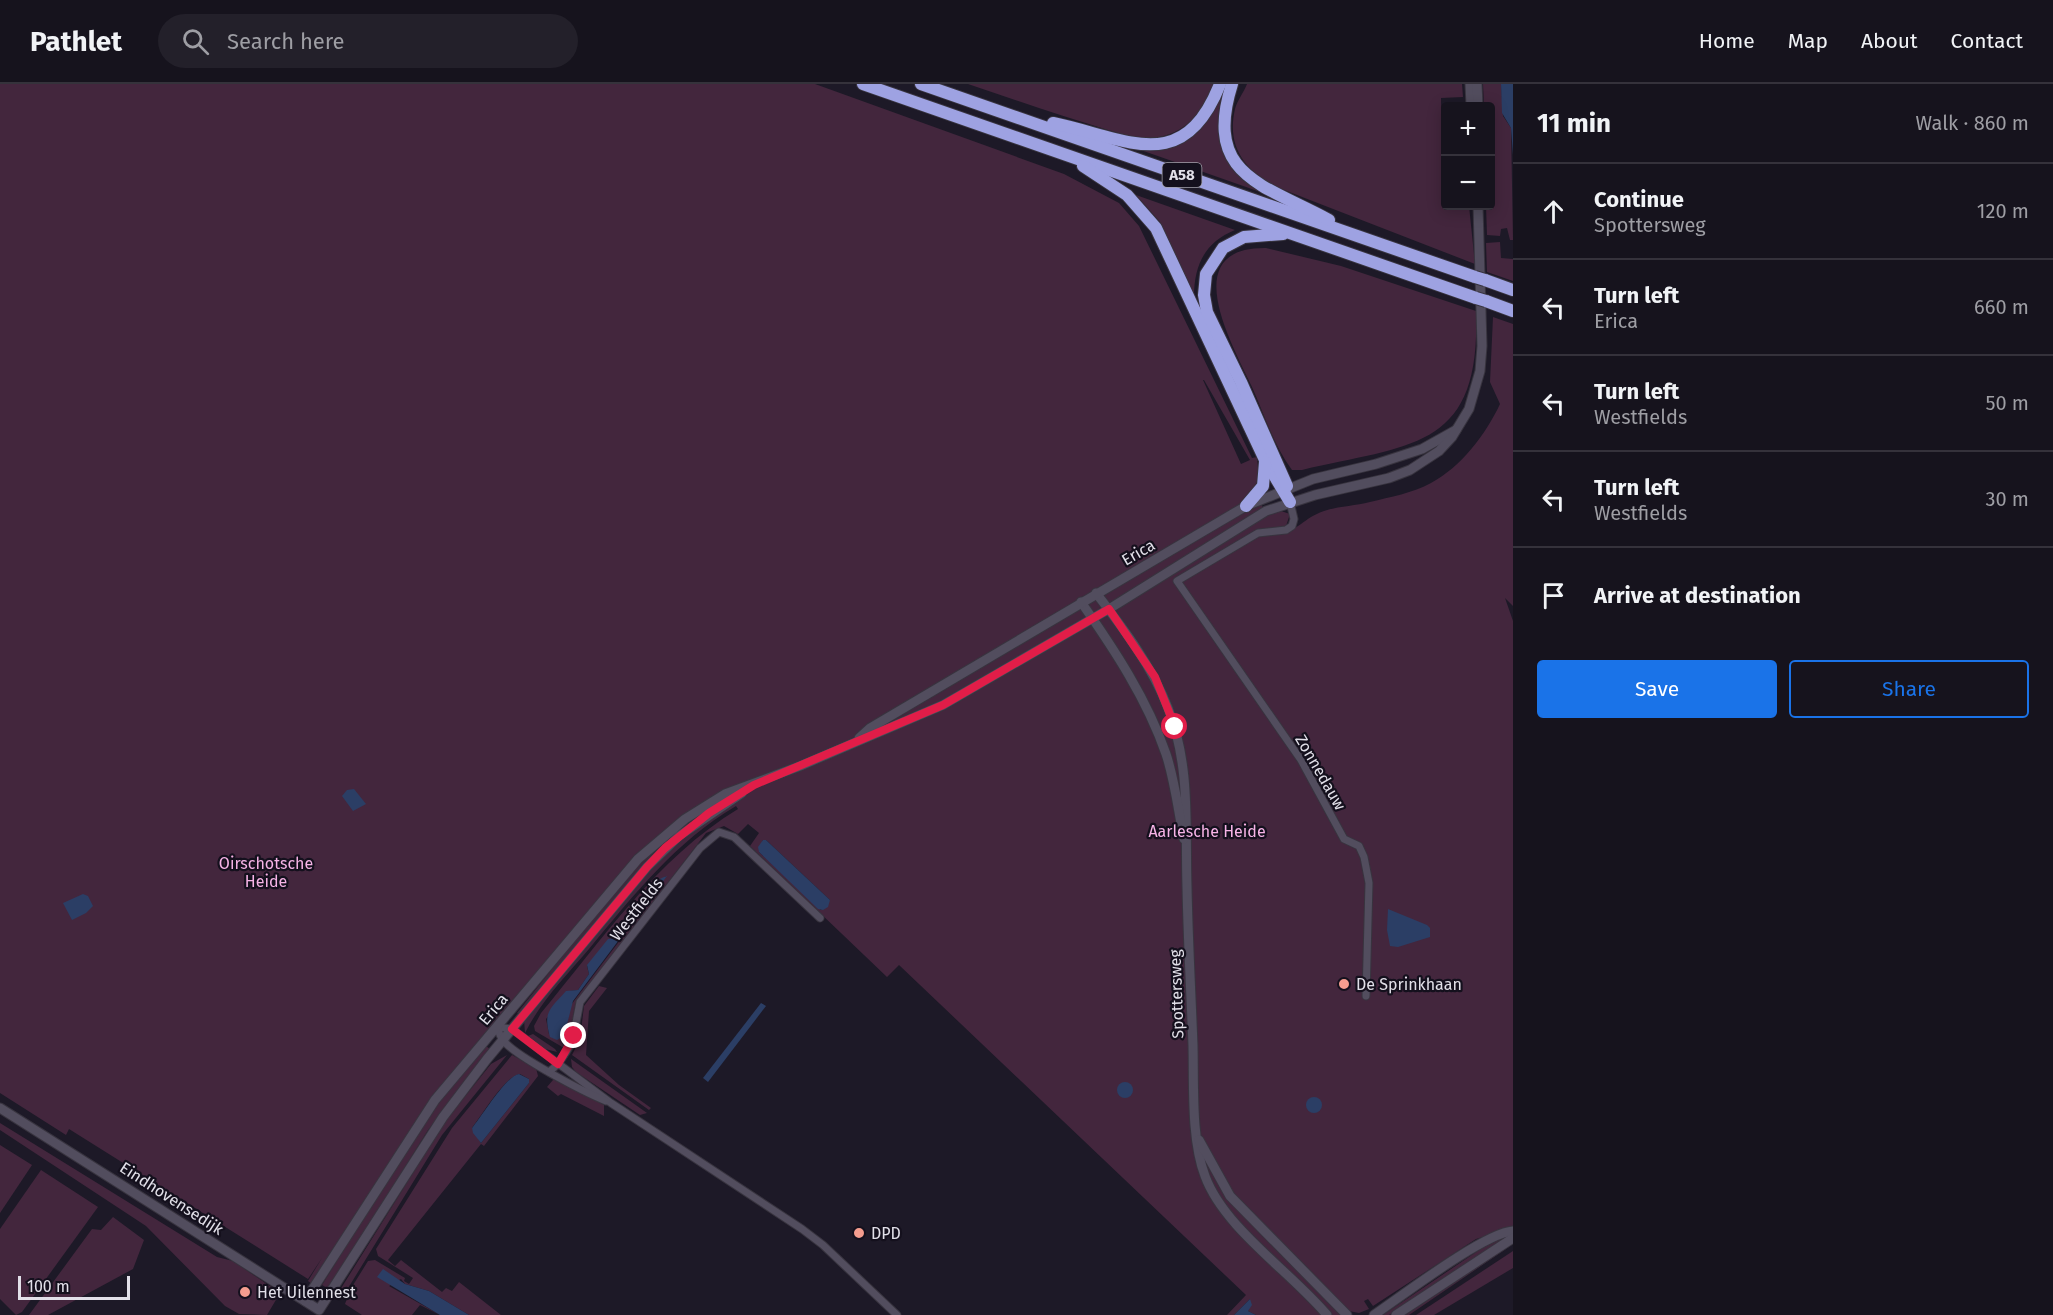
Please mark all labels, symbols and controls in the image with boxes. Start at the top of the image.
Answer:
search box [158,14,578,68]
text: Pathlet [30,25,122,58]
icon: search [179,25,212,58]
text: Search here [227,28,345,55]
text: Home [1699,28,1755,54]
text: Map [1788,28,1828,54]
text: About [1861,28,1918,54]
text: Contact [1951,28,2023,54]
map controls [1441,102,1495,210]
button: + [1441,102,1495,156]
text: 11 min [1537,108,1611,139]
text: Walk · 860 m [1916,111,2029,135]
button: − [1441,156,1495,210]
road number: A58 [1162,163,1202,187]
text: Continue [1594,186,1684,213]
icon: ahead [1537,195,1570,228]
text: 120 m [1977,199,2029,223]
text: Spottersweg [1594,213,1706,237]
text: Turn left [1594,282,1679,309]
icon: left [1537,291,1570,324]
text: 660 m [1974,295,2029,319]
text: Erica [1594,309,1638,333]
text: Turn left [1594,378,1679,405]
icon: left [1537,387,1570,420]
text: 50 m [1985,391,2029,415]
text: Westfields [1594,405,1687,429]
text: Turn left [1594,474,1679,501]
icon: left [1537,483,1570,516]
text: 30 m [1985,487,2029,511]
text: Westfields [1594,501,1687,525]
street label: Erica [1118,535,1158,569]
icon: arrive [1537,579,1570,612]
text: Arrive at destination [1594,582,1801,609]
button: Save [1537,660,1777,718]
button: Share [1789,660,2029,718]
route start [1161,713,1187,739]
street label: Zonnedauw [1291,731,1350,814]
park label: Aarlesche Heide [1148,822,1266,841]
park label: Oirschotsche Heide [219,854,313,891]
street label: Westfields [606,874,667,945]
street label: Spottersweg [1165,948,1188,1039]
place label: De Sprinkhaan [1356,975,1462,994]
marker: De Sprinkhaan [1337,977,1351,991]
street label: Erica [475,990,512,1029]
route end [560,1022,586,1048]
street label: Eindhovensedijk [116,1158,228,1239]
place label: DPD [871,1224,901,1243]
marker: DPD [852,1226,866,1240]
scale bar [18,1273,130,1300]
text: 100 m [27,1277,70,1296]
place label: Het Uilennest [257,1283,356,1302]
marker: Het Uilennest [238,1285,252,1299]

